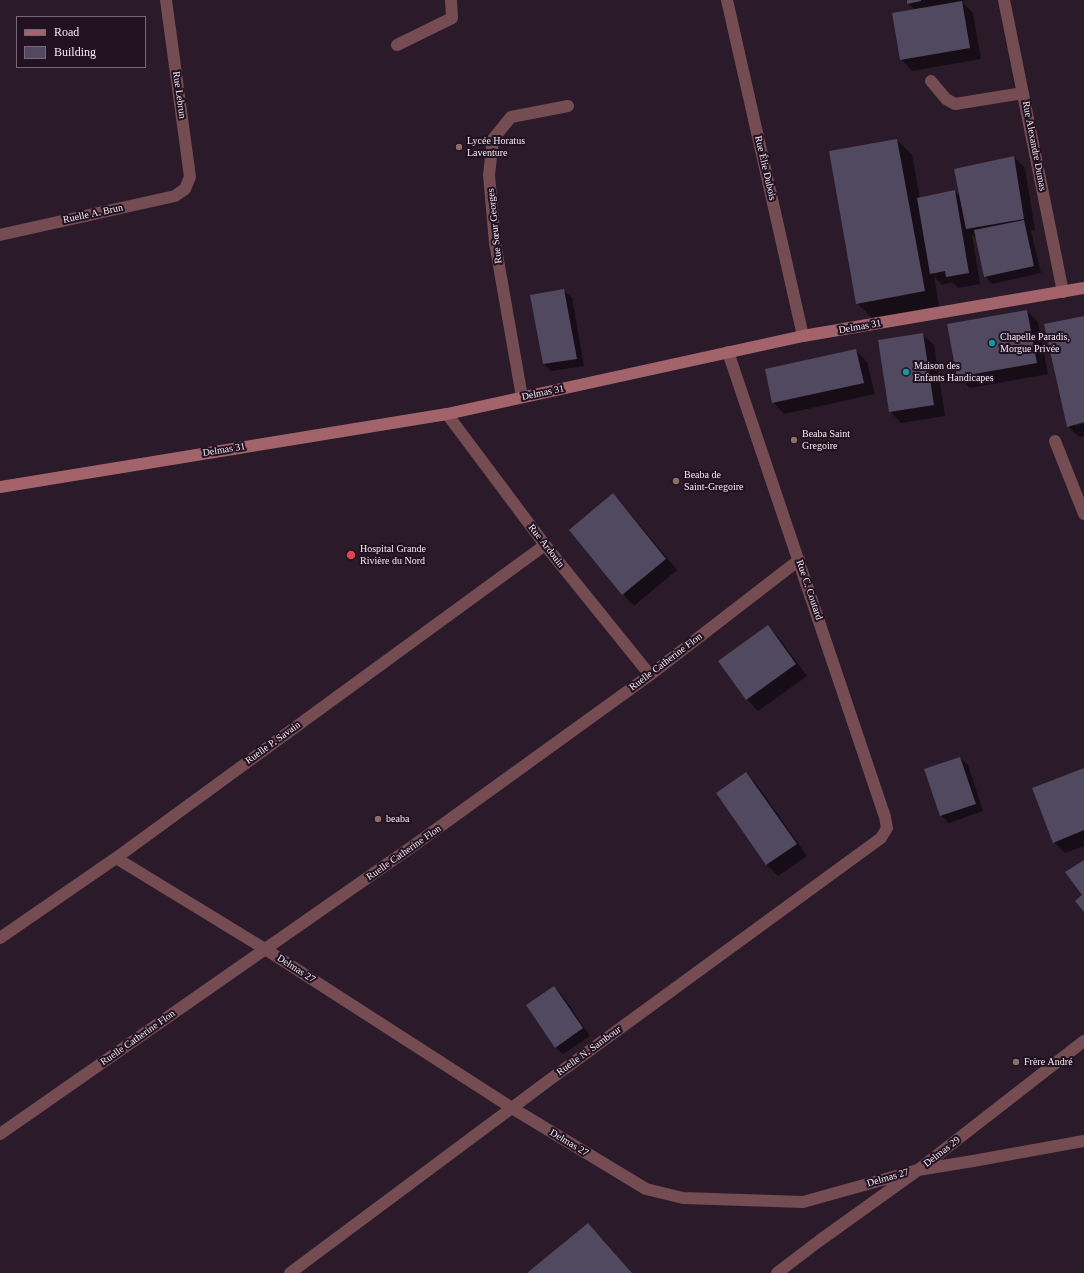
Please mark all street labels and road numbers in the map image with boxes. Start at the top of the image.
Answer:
street label: Rue Lebrun [170,71,188,119]
street label: Rue Alexandre Dumas [1019,100,1049,192]
street label: Rue Élie Dubois [752,134,778,202]
street label: Rue Sœur Georges [485,188,505,264]
street label: Ruelle A. Brun [62,202,124,226]
street label: Delmas 31 [838,317,882,337]
street label: Delmas 31 [521,383,565,403]
street label: Delmas 31 [202,441,246,459]
street label: Rue Ardouin [525,522,567,570]
street label: Rue C. Coutard [793,559,825,621]
street label: Ruelle Catherine Flon [627,631,705,693]
street label: Ruelle P. Savain [243,719,303,767]
street label: Ruelle Catherine Flon [364,823,444,883]
street label: Delmas 27 [275,952,317,986]
street label: Ruelle Catherine Flon [98,1008,178,1068]
street label: Ruelle N. Sambour [554,1024,624,1078]
street label: Delmas 27 [547,1127,591,1159]
street label: Delmas 29 [921,1134,963,1170]
street label: Delmas 27 [866,1166,910,1190]

